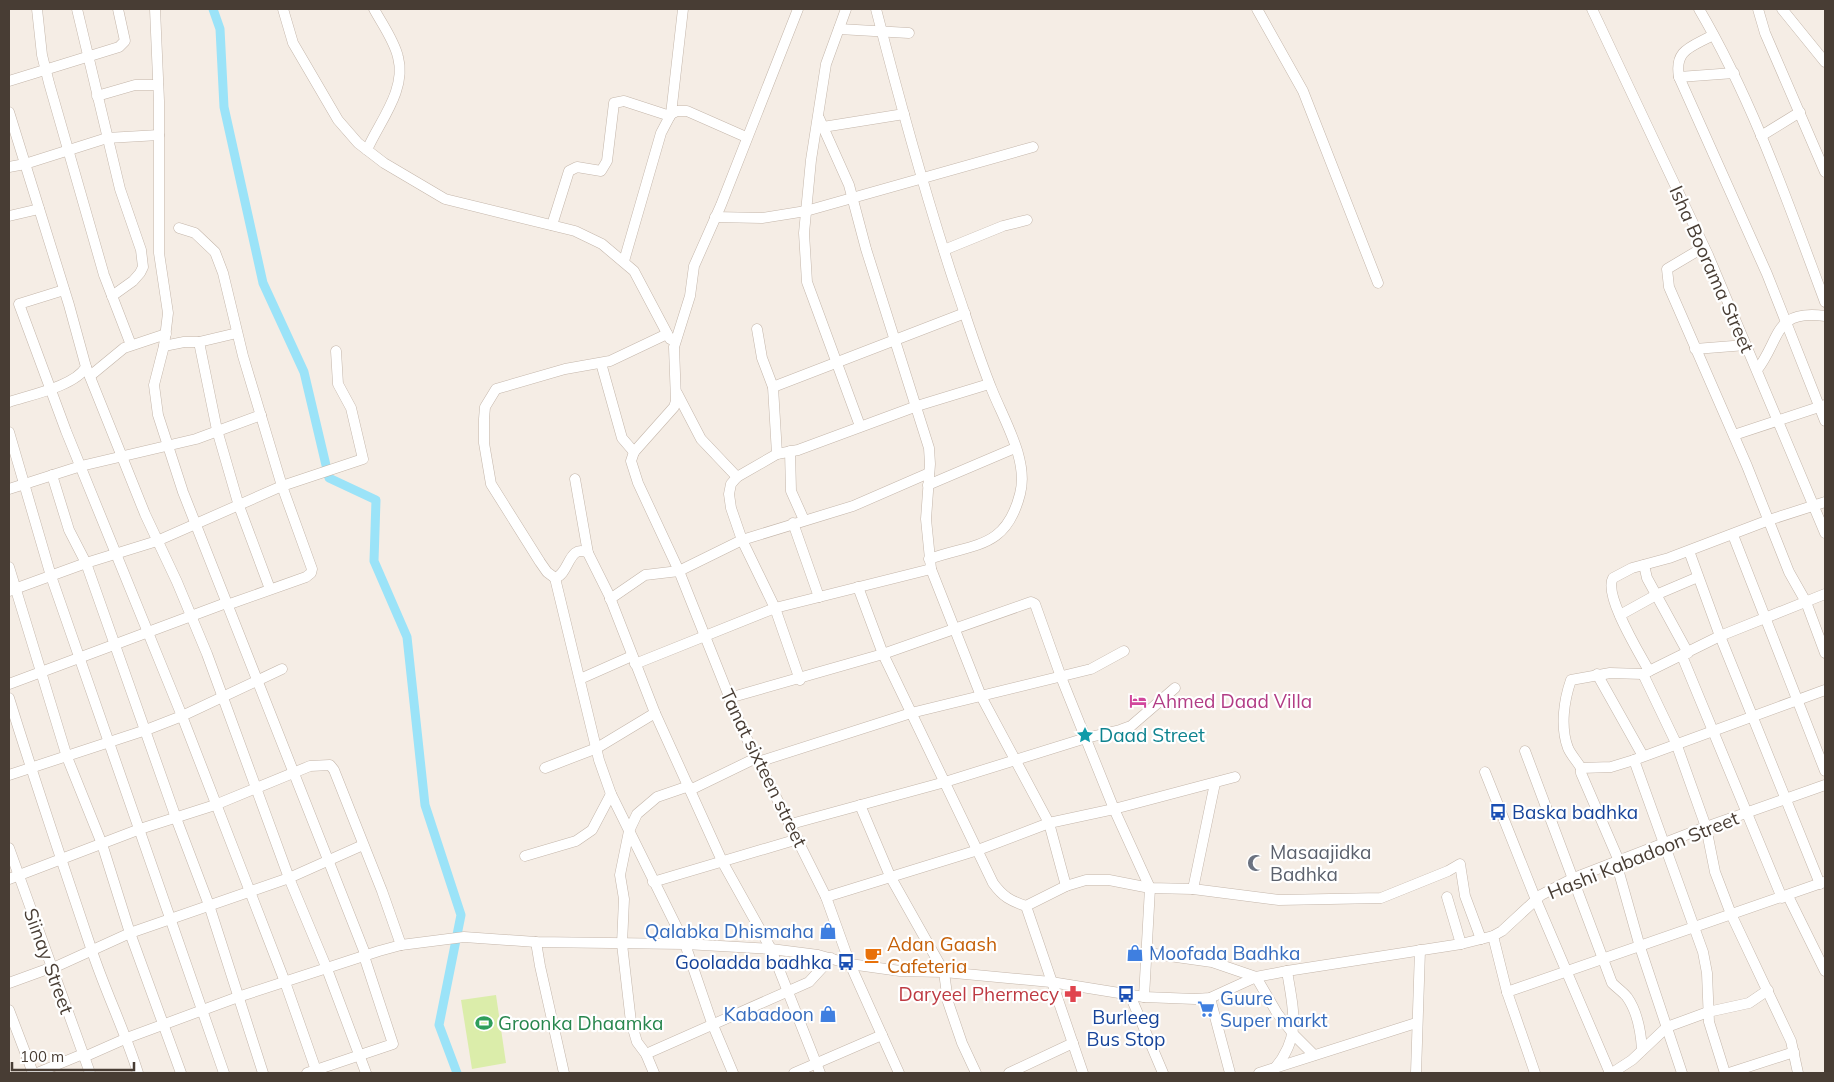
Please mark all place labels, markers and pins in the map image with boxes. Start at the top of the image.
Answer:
place label: Ahmed Daad Villa [1152,689,1312,713]
hotel icon: Ahmed Daad Villa [1128,691,1148,711]
place label: Daad Street [1099,723,1205,747]
place icon: Daad Street [1075,725,1095,745]
place label: Baska badhka [1512,800,1638,824]
bus stop icon: Baska badhka [1488,802,1508,822]
place label: Masaajidka Badhka [1270,840,1371,886]
mosque icon: Masaajidka Badhka [1246,853,1266,873]
place label: Qalabka Dhismaha [645,919,814,943]
shop icon: Qalabka Dhismaha [818,921,838,941]
place label: Adan Gaash Cafeteria [887,932,997,978]
place label: Moofada Badhka [1149,941,1300,965]
shop icon: Moofada Badhka [1125,943,1145,963]
cafe icon: Adan Gaash Cafeteria [863,945,883,965]
place label: Gooladda badhka [675,950,832,974]
bus stop icon: Gooladda badhka [836,952,856,972]
place label: Daryeel Phermecy [899,982,1059,1006]
pharmacy icon: Daryeel Phermecy [1063,984,1083,1004]
bus stop icon: Burleeg Bus Stop [1116,984,1136,1004]
place label: Guure Super markt [1220,986,1328,1032]
supermarket icon: Guure Super markt [1196,999,1216,1019]
place label: Kabadoon [724,1002,814,1026]
shop icon: Kabadoon [818,1004,838,1024]
place label: Burleeg Bus Stop [1087,1005,1165,1051]
place label: Groonka Dhaamka [498,1011,663,1035]
sports icon: Groonka Dhaamka [474,1013,494,1033]

